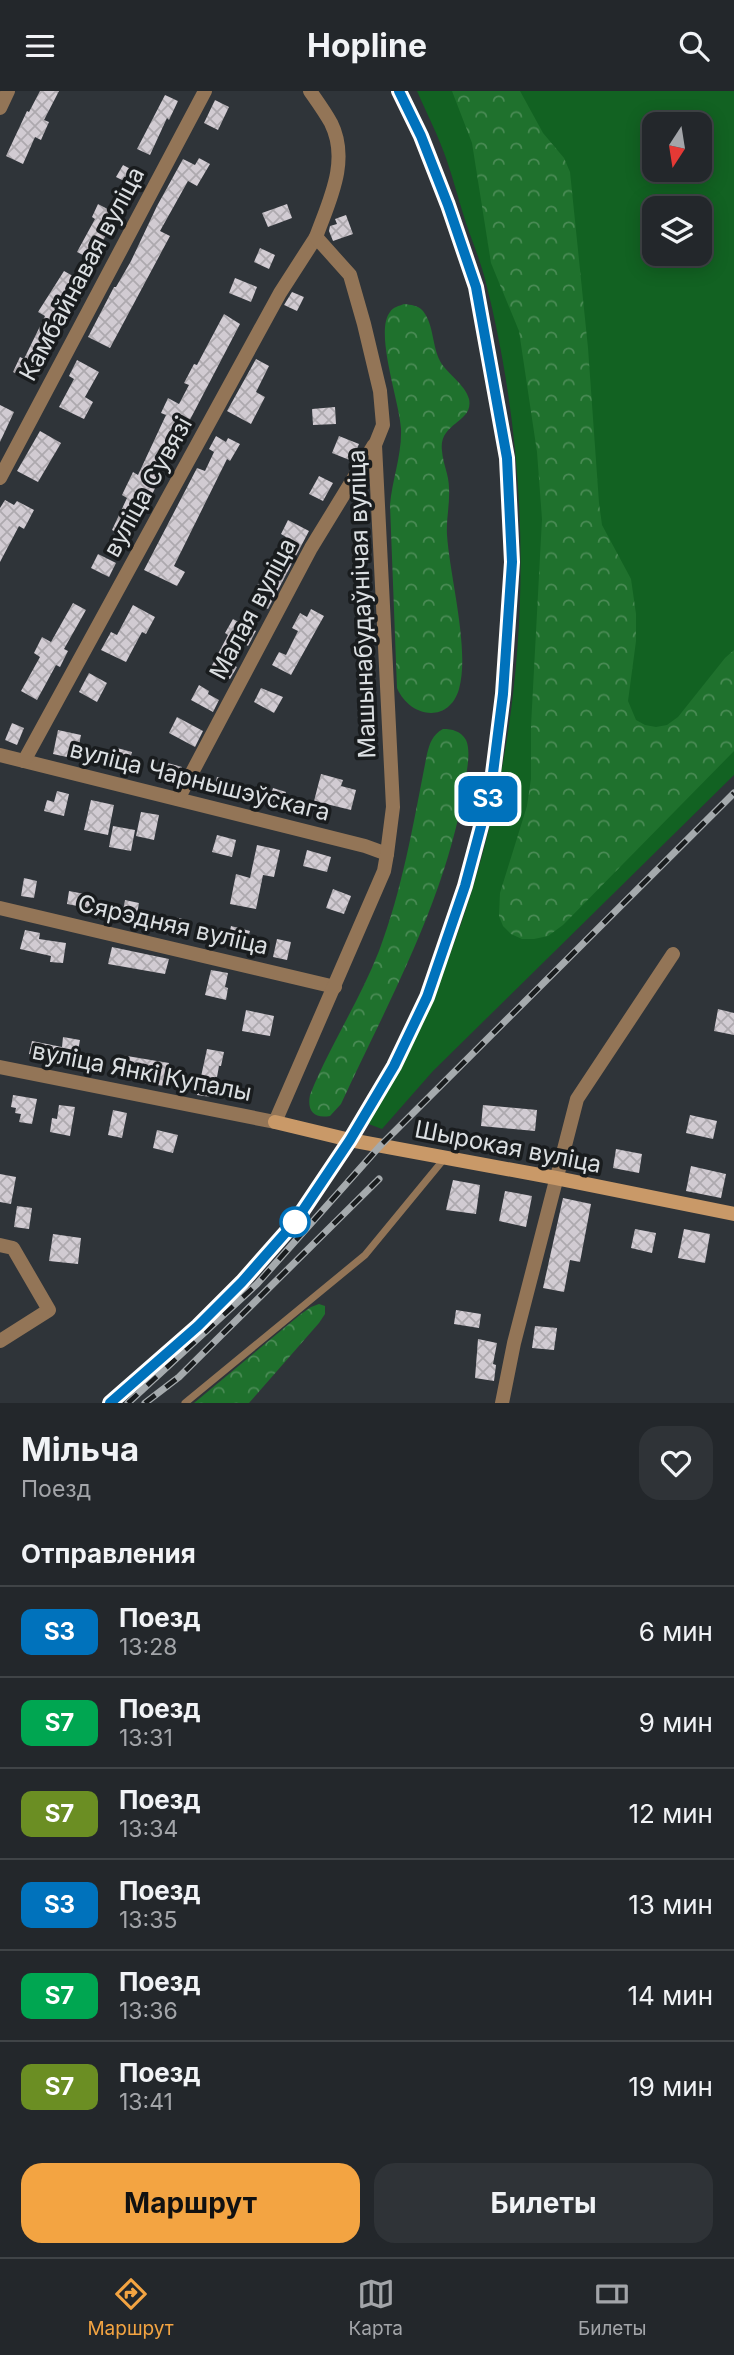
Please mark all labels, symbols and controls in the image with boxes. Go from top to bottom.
text: Hopline [307,26,427,65]
icon: menu [21,27,59,65]
icon: search [675,27,713,65]
north arrow [642,112,712,182]
map controls [642,112,712,266]
street label: Камбайнавая вуліца [13,162,150,386]
button: layers [642,196,712,266]
street label: вуліца Сувязі [97,412,198,562]
street label: Машынабудаўнічая вуліца [342,449,381,759]
street label: Малая вуліца [203,533,302,684]
street label: вуліца Чарнышэўскага [67,734,333,827]
line badge: S3 [456,776,520,822]
text: S3 [472,784,504,813]
street label: Сярэдняя вуліца [75,888,271,961]
street label: вуліца Янкі Купалы [30,1036,254,1107]
street label: Шырокая вуліца [412,1114,604,1179]
unlabelled marker [280,1207,310,1237]
button: heart [639,1426,713,1500]
text: Мільча [21,1429,139,1469]
text: Поезд [21,1475,91,1503]
text: Отправления [21,1538,196,1569]
text: Поезд [119,1602,201,1633]
text: 6 мин [639,1616,713,1647]
text: S3 [44,1617,75,1646]
text: 13:28 [119,1633,177,1661]
text: Поезд [119,1693,201,1724]
text: 9 мин [639,1707,713,1738]
text: S7 [45,1708,74,1737]
text: 13:31 [119,1724,173,1752]
text: Поезд [119,1784,201,1815]
text: 12 мин [628,1798,713,1829]
text: S7 [45,1799,74,1828]
text: 13:34 [119,1815,178,1843]
text: Поезд [119,1875,201,1906]
text: 13 мин [628,1889,713,1920]
text: S3 [44,1890,75,1919]
text: 13:35 [119,1906,177,1934]
text: Поезд [119,1966,201,1997]
text: 14 мин [628,1980,713,2011]
text: S7 [45,1981,74,2010]
text: 13:36 [119,1997,178,2025]
text: Поезд [119,2057,201,2088]
text: 19 мин [628,2071,713,2102]
text: S7 [45,2072,74,2101]
text: 13:41 [119,2088,173,2116]
button: Маршрут [21,2163,360,2243]
button: Билеты [374,2163,713,2243]
tab: Маршрут [87,2275,174,2340]
tab: Карта [348,2275,403,2340]
tab: Билеты [578,2275,647,2340]

